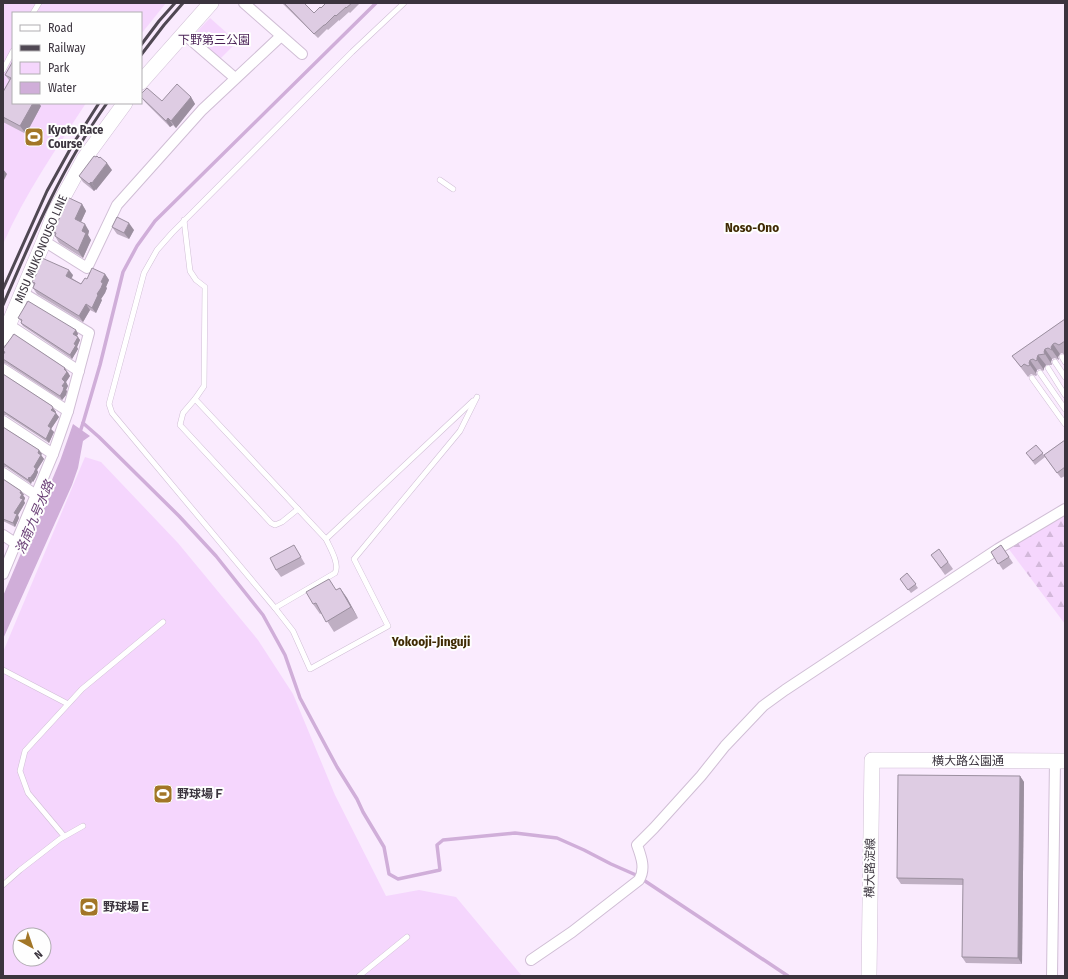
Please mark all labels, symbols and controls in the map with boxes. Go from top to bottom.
legend [12,12,142,104]
text: Road [48,21,73,35]
park label: 下野第三公園 [178,33,250,47]
text: Railway [48,41,86,55]
text: Park [48,61,70,75]
text: Water [48,81,77,95]
place label: Kyoto Race Course [48,123,103,151]
sports icon: Kyoto Race Course [23,126,45,148]
street label: MISU MUKONOUSO LINE [12,192,70,305]
district label: Noso-Ono [725,220,779,235]
water label: 洛南九号水路 [12,477,57,556]
district label: Yokooji-Jinguji [391,634,470,649]
street label: 横大路公園通 [932,754,1004,768]
sports icon: 野球場Ｆ [152,783,174,805]
place label: 野球場Ｆ [177,787,225,801]
street label: 横大路淀線 [862,838,878,898]
sports icon: 野球場Ｅ [78,896,100,918]
place label: 野球場Ｅ [103,900,151,914]
north arrow [12,927,52,967]
text: N [31,947,45,961]

